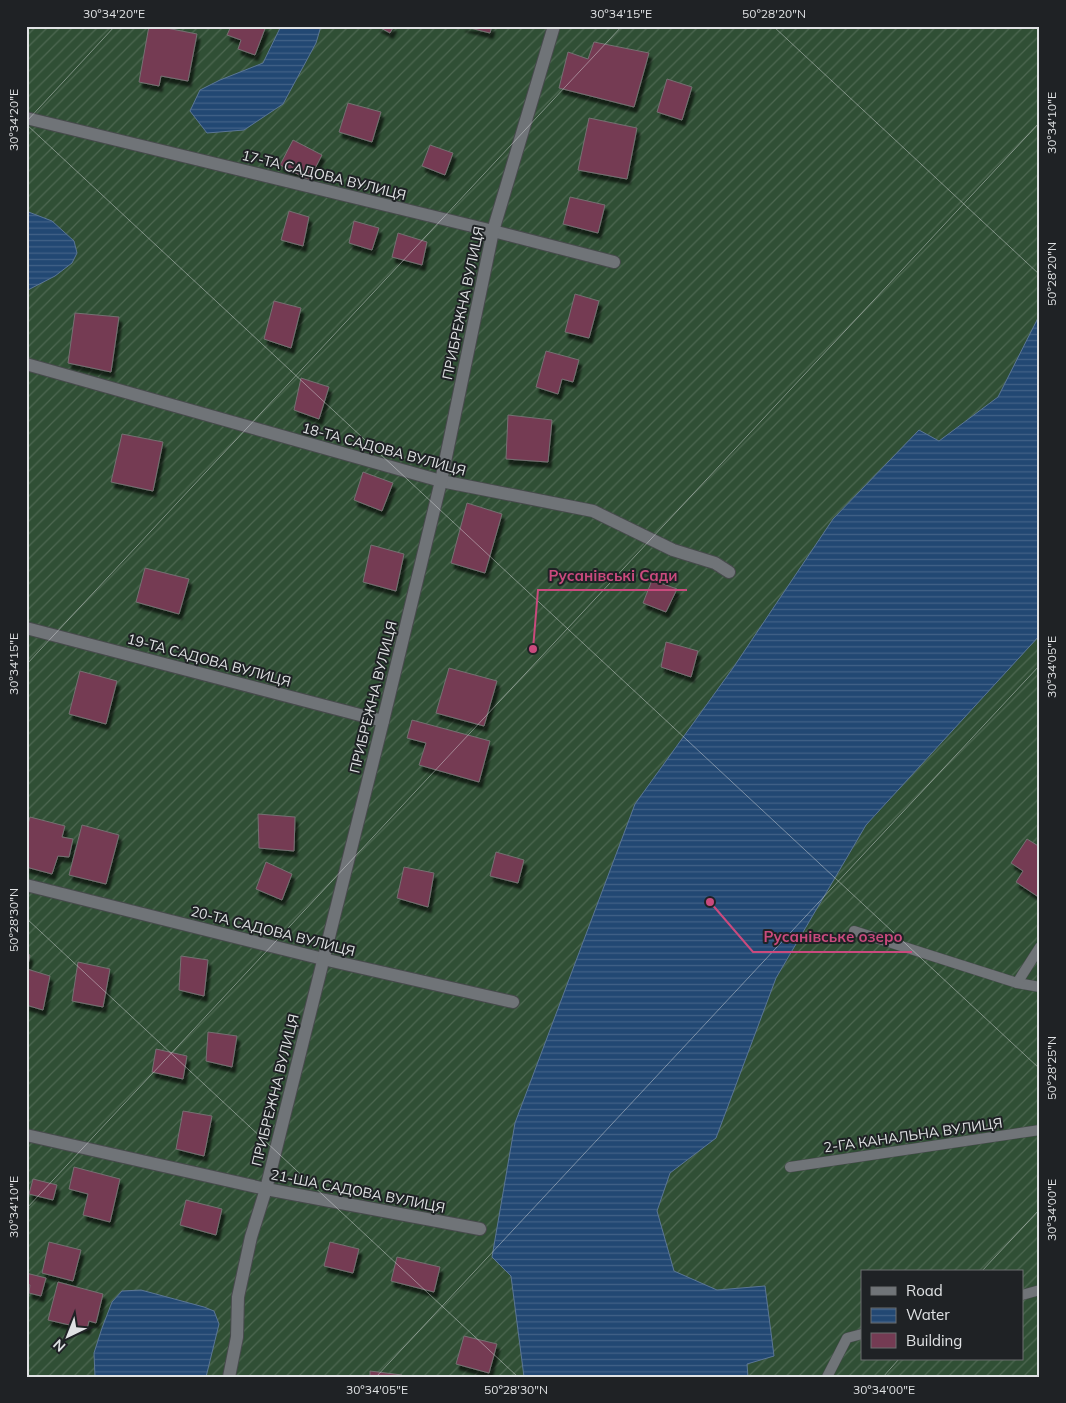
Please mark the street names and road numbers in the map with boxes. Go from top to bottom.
street label: 17-ТА САДОВА ВУЛИЦЯ [240,146,408,204]
street label: ПРИБРЕЖНА ВУЛИЦЯ [438,225,488,381]
street label: 18-ТА САДОВА ВУЛИЦЯ [300,418,468,480]
street label: ПРИБРЕЖНА ВУЛИЦЯ [345,619,401,775]
street label: 19-ТА САДОВА ВУЛИЦЯ [125,629,293,691]
street label: 20-ТА САДОВА ВУЛИЦЯ [189,902,357,960]
street label: ПРИБРЕЖНА ВУЛИЦЯ [247,1012,303,1168]
street label: 2-ГА КАНАЛЬНА ВУЛИЦЯ [822,1114,1004,1156]
street label: 21-ША САДОВА ВУЛИЦЯ [269,1165,447,1217]

